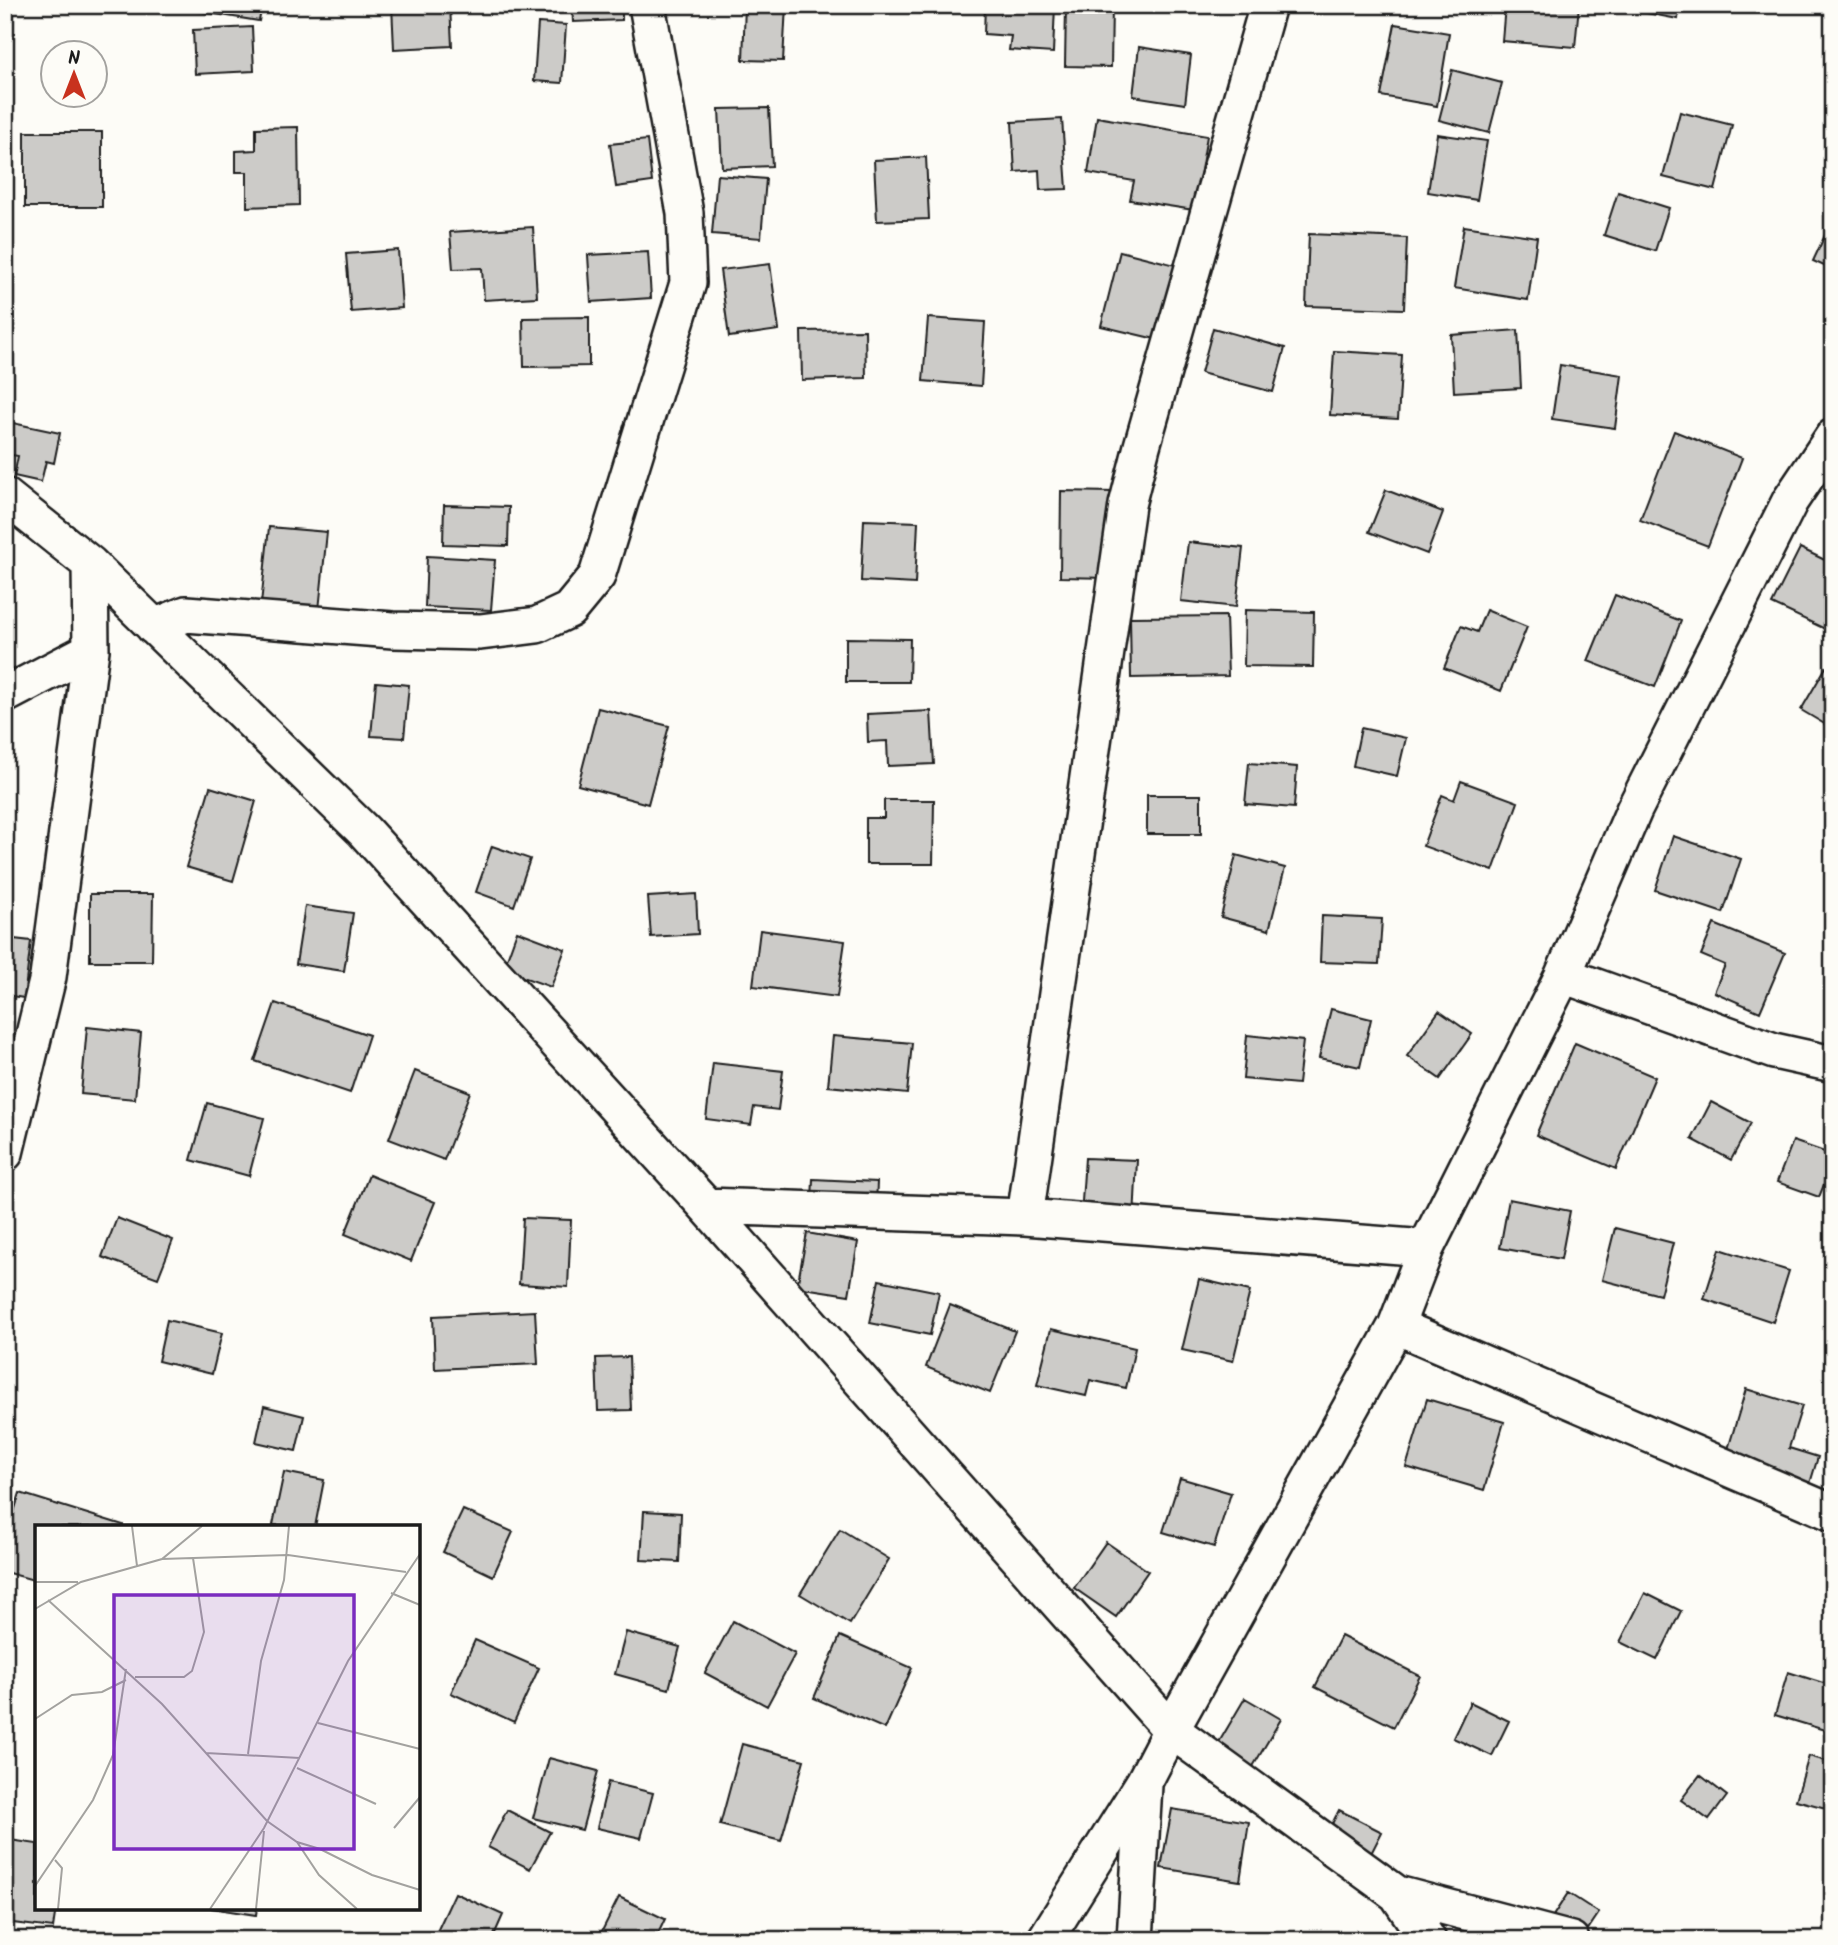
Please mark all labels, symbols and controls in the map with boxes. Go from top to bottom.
north arrow [38,38,108,108]
text: N [68,44,80,74]
inset map [35,1525,420,1910]

